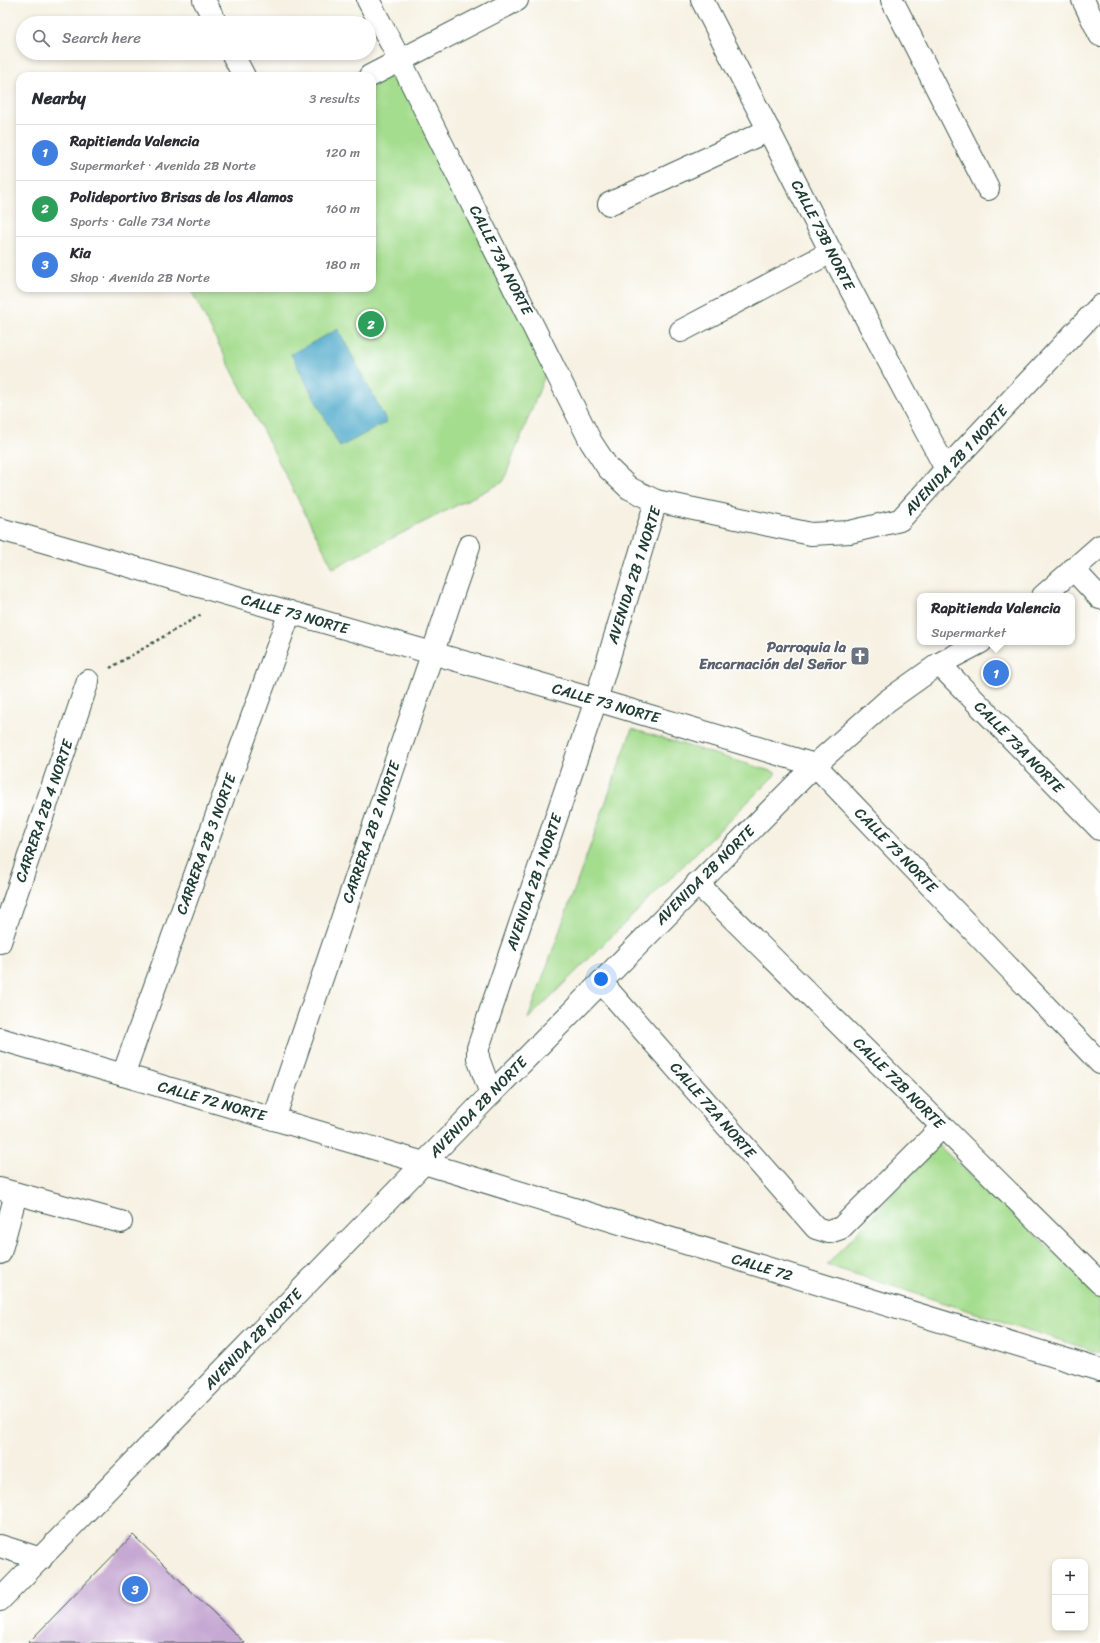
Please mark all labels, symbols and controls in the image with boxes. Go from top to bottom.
search box [16,16,376,60]
text: Search here [62,25,141,51]
icon: search [30,27,52,49]
text: Nearby [32,83,86,113]
text: 3 results [309,87,360,110]
text: Rapitienda Valencia [70,128,199,154]
text: 1 [42,141,48,164]
text: 120 m [325,141,360,164]
text: Supermarket · Avenida 2B Norte [70,154,256,177]
street label: CALLE 73B NORTE [784,175,863,296]
text: Polideportivo Brisas de los Alamos [70,184,293,210]
text: 2 [41,197,49,220]
text: 160 m [325,197,360,220]
street label: CALLE 73A NORTE [462,200,541,321]
text: Sports · Calle 73A Norte [70,210,210,233]
text: Kia [70,240,91,266]
text: 3 [41,253,49,276]
text: 180 m [325,253,360,276]
text: Shop · Avenida 2B Norte [70,266,210,289]
pin: 2 [358,309,384,339]
street label: AVENIDA 2B 1 NORTE [897,398,1015,522]
street label: AVENIDA 2B 1 NORTE [599,501,669,648]
street label: CALLE 73 NORTE [238,586,354,642]
popup [917,593,1075,645]
text: Rapitienda Valencia [931,595,1061,621]
text: Supermarket [931,621,1006,644]
place label: Parroquia la Encarnación del Señor [699,634,848,677]
church icon: Parroquia la Encarnación del Señor [849,645,871,667]
pin: 1 [983,658,1009,688]
street label: CALLE 73 NORTE [549,675,665,731]
street label: CALLE 73A NORTE [968,695,1071,801]
street label: CARRERA 2B 4 NORTE [7,735,81,886]
street label: CARRERA 2B 2 NORTE [334,756,408,907]
street label: CARRERA 2B 3 NORTE [168,768,244,918]
street label: CALLE 73 NORTE [848,801,945,900]
street label: AVENIDA 2B 1 NORTE [498,809,570,955]
street label: AVENIDA 2B NORTE [648,818,762,932]
your location [591,969,611,989]
street label: CALLE 72B NORTE [847,1031,952,1136]
street label: AVENIDA 2B NORTE [422,1049,535,1165]
street label: CALLE 72A NORTE [663,1056,764,1166]
street label: CALLE 72 NORTE [155,1073,271,1129]
street label: CALLE 72 [728,1245,796,1289]
street label: AVENIDA 2B NORTE [197,1281,310,1397]
map controls [1052,1559,1088,1631]
button: + [1052,1559,1088,1595]
pin: 3 [122,1574,148,1604]
button: − [1052,1595,1088,1631]

